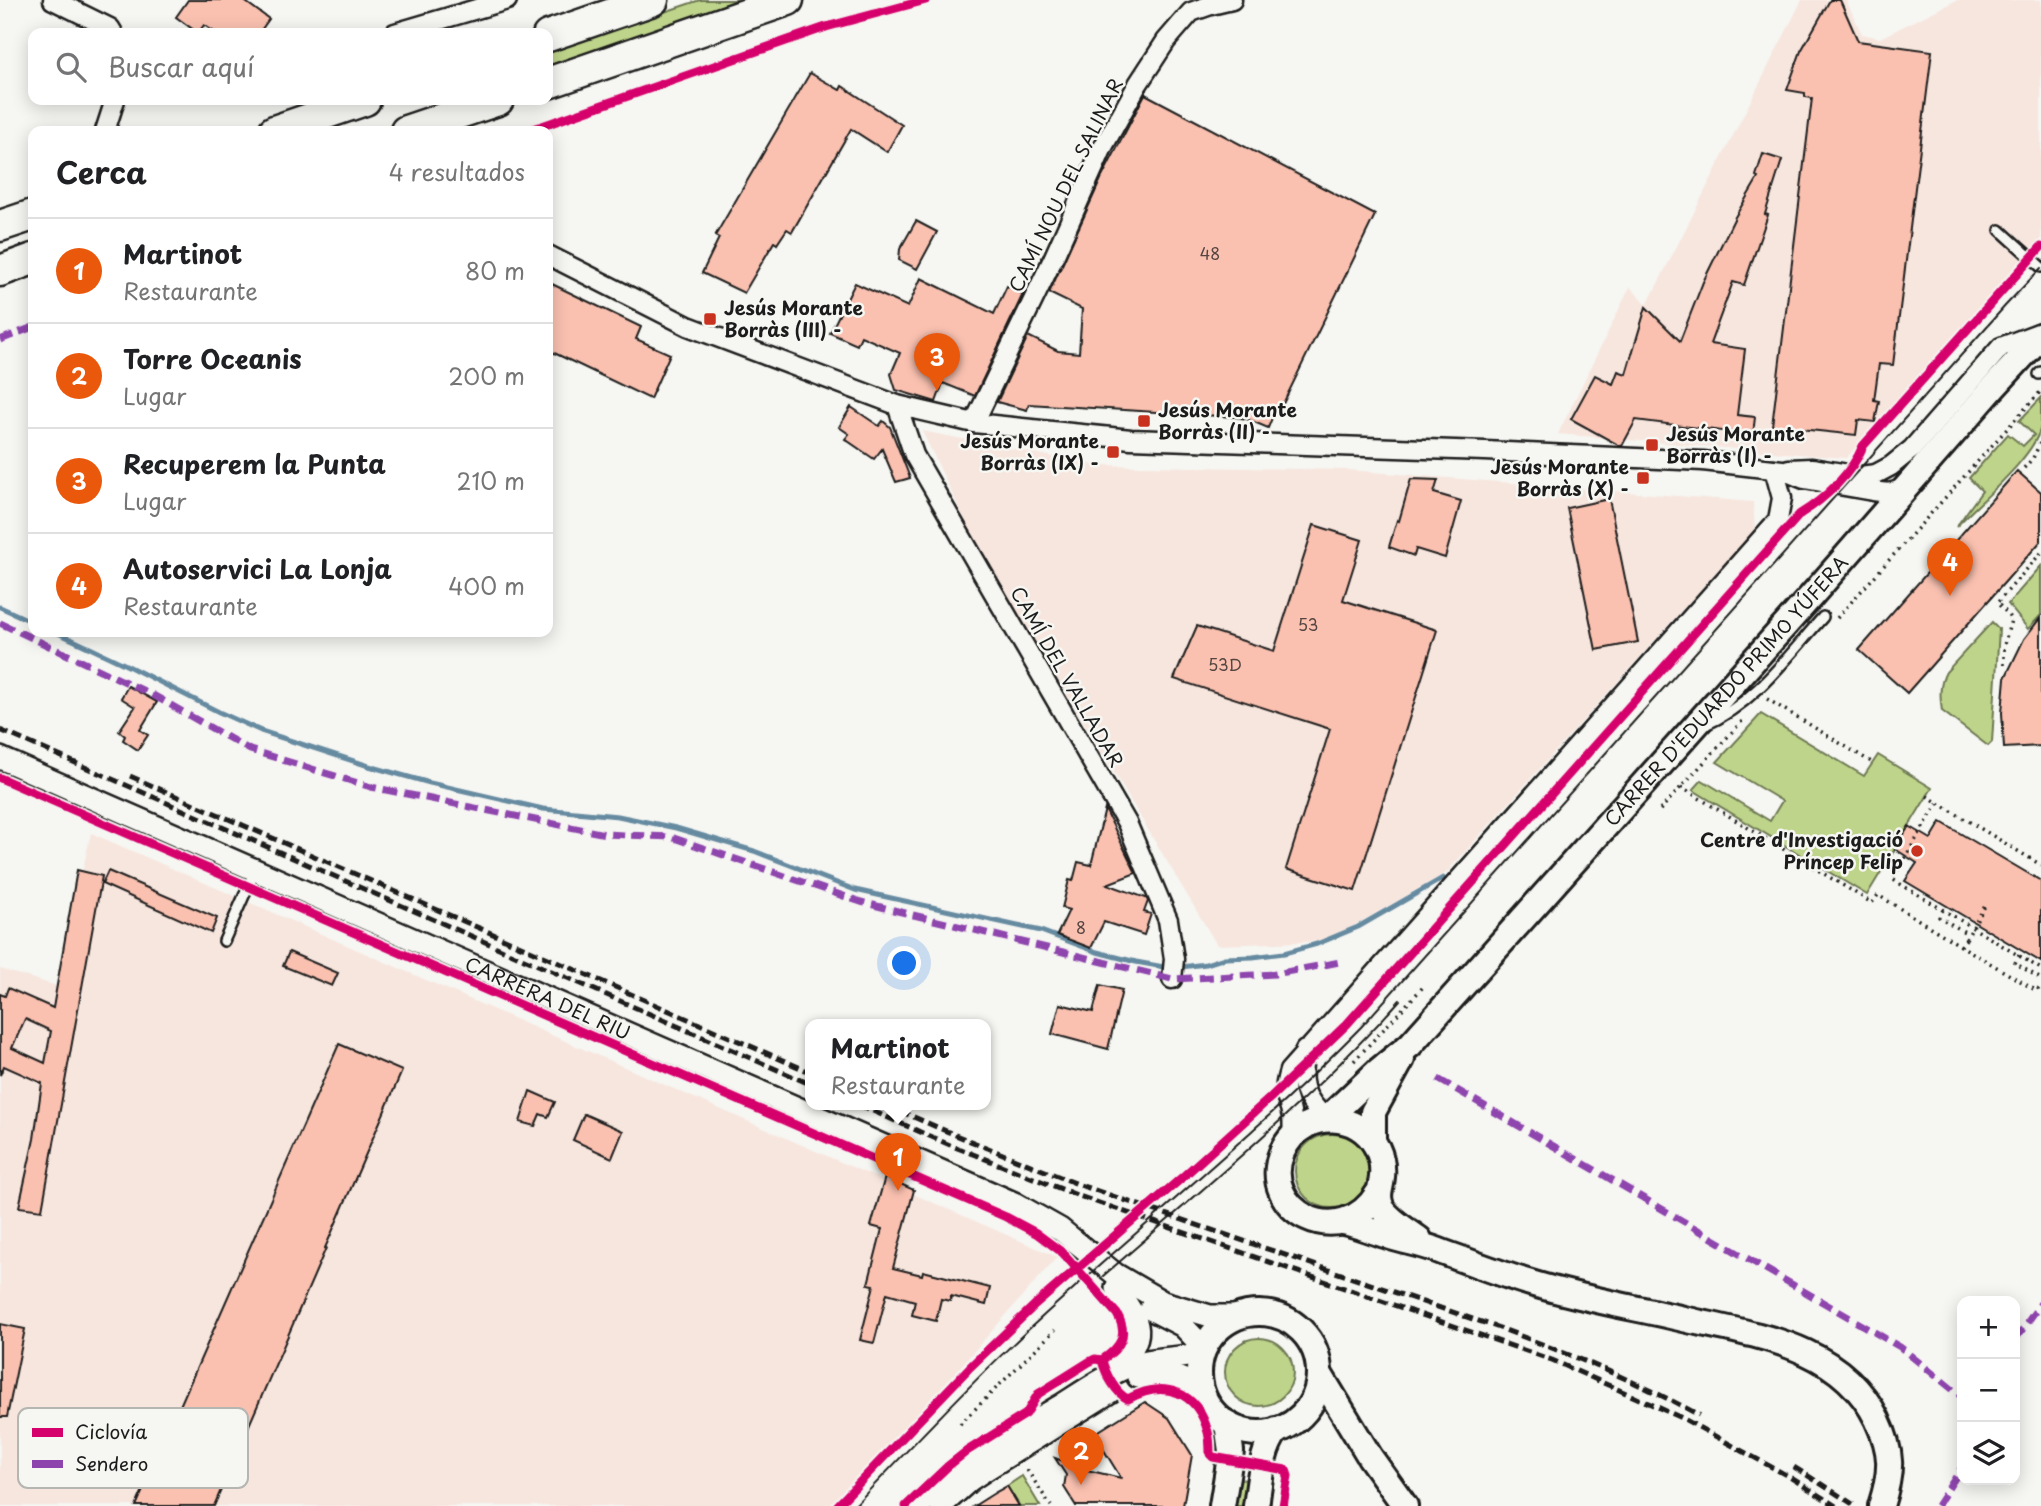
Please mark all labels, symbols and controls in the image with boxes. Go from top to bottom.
search box [28,28,553,105]
text: Buscar aquí [108,47,254,86]
icon: search [52,48,90,86]
street label: CAMÍ NOU DEL SALINAR [1001,73,1129,296]
text: Cerca [56,149,147,194]
text: 4 resultados [389,154,525,189]
text: Martinot [123,234,242,273]
house number: 48 [1200,241,1220,265]
text: 1 [74,253,85,288]
text: 80 m [465,253,525,288]
text: Restaurante [123,273,258,308]
place label: Jesús Morante Borràs (III) - [724,293,863,343]
marker: Jesús Morante Borràs (III) - [702,311,718,327]
pin: 3 [914,333,960,391]
text: Torre Oceanis [123,339,302,378]
text: 2 [71,358,87,393]
text: 200 m [448,358,525,393]
text: Lugar [123,378,186,413]
place label: Jesús Morante Borràs (II) - [1158,395,1297,445]
marker: Jesús Morante Borràs (II) - [1136,413,1152,429]
place label: Jesús Morante Borràs (I) - [1666,419,1805,469]
place label: Jesús Morante Borràs (IX) - [960,426,1099,476]
marker: Jesús Morante Borràs (I) - [1644,437,1660,453]
text: Recuperem la Punta [123,444,386,483]
marker: Jesús Morante Borràs (IX) - [1105,444,1121,460]
place label: Jesús Morante Borràs (X) - [1490,452,1629,502]
text: 3 [71,463,87,498]
text: 210 m [457,463,525,498]
marker: Jesús Morante Borràs (X) - [1635,470,1651,486]
text: Lugar [123,483,186,518]
pin: 4 [1927,538,1973,596]
text: Autoservici La Lonja [123,549,392,588]
street label: CARRER D'EDUARDO PRIMO YÚFERA [1597,549,1854,832]
text: 4 [71,568,87,603]
text: 400 m [448,568,525,603]
street label: CAMÍ DEL VALLADAR [1005,581,1131,772]
text: Restaurante [123,588,258,623]
house number: 53 [1298,612,1318,636]
house number: 53D [1208,652,1242,676]
place label: Centre d'Investigació Príncep Felip [1700,825,1903,875]
marker: Centre d'Investigació Príncep Felip [1909,843,1925,859]
house number: 8 [1076,915,1086,939]
your location [887,946,921,980]
street label: CARRERA DEL RIU [461,949,635,1046]
popup [805,1019,991,1110]
text: Martinot [831,1028,950,1067]
text: Restaurante [831,1067,965,1102]
pin: 1 [875,1133,921,1191]
map controls [1957,1296,2020,1485]
button: + [1957,1296,2020,1359]
button: − [1957,1359,2020,1422]
legend [18,1408,248,1488]
text: Ciclovía [75,1417,147,1445]
button: layers [1957,1422,2020,1485]
pin: 2 [1058,1427,1104,1485]
text: Sendero [75,1449,148,1477]

